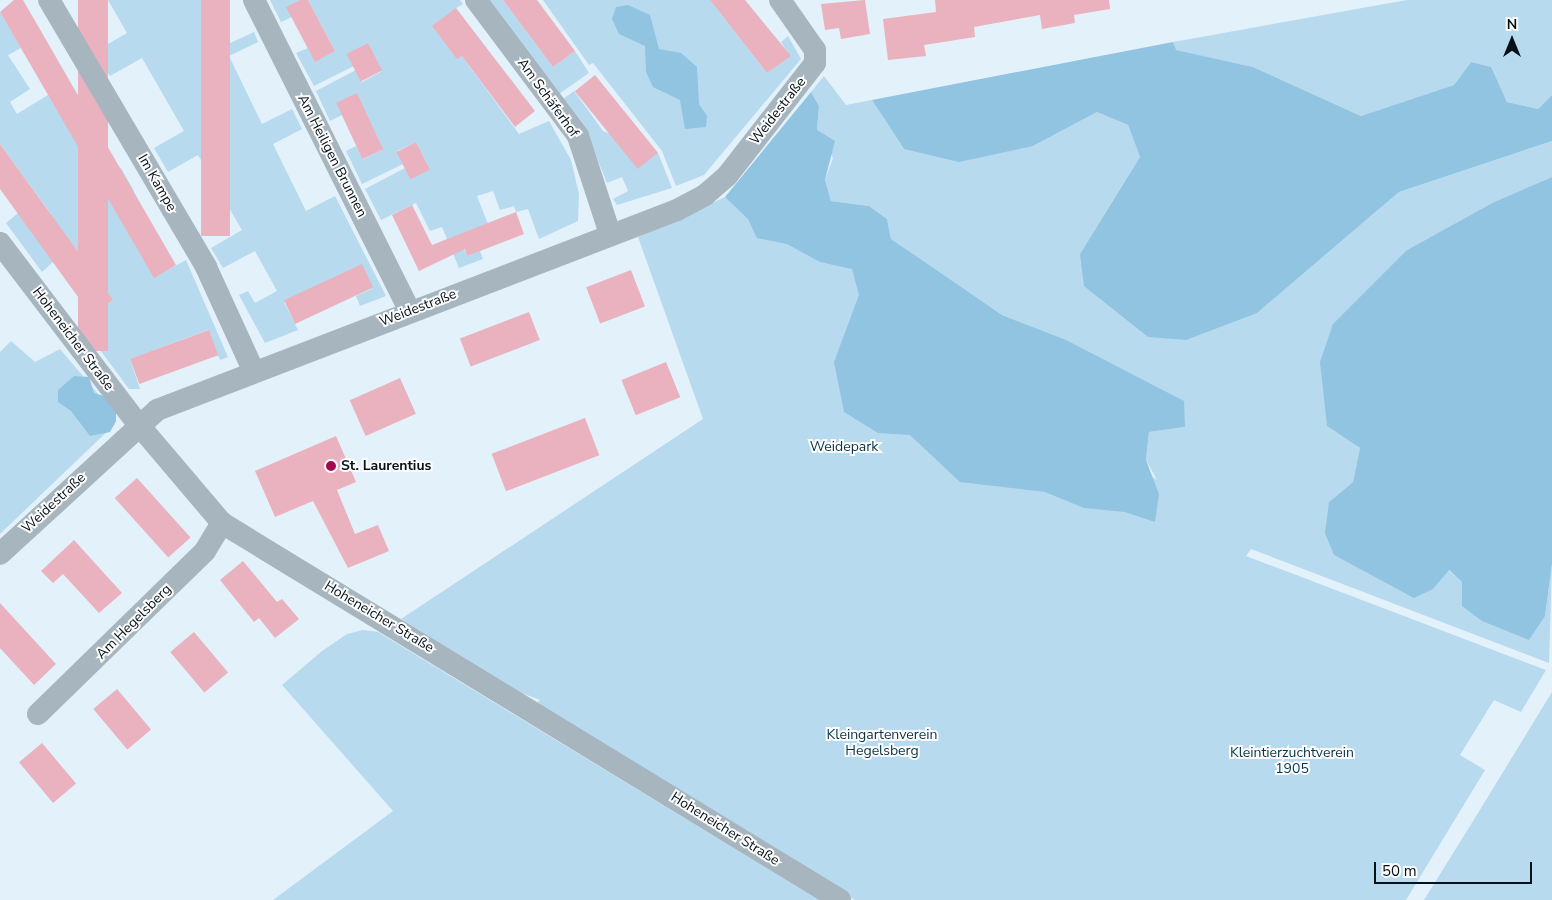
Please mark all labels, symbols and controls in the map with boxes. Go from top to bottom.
north arrow [1487,15,1537,65]
text: N [1507,15,1517,34]
street label: Am Schäferhof [514,55,582,141]
street label: Weidestraße [746,74,810,148]
street label: Am Heiligen Brunnen [294,92,370,220]
street label: Im Kampe [134,152,180,214]
street label: Hoheneicher Straße [29,284,117,394]
street label: Weidestraße [377,286,459,330]
park label: Weidepark [810,439,878,455]
place label: St. Laurentius [341,458,431,474]
marker: St. Laurentius [325,460,337,472]
street label: Weidestraße [19,469,89,537]
street label: Hoheneicher Straße [321,578,437,656]
street label: Am Hegelsberg [93,581,175,663]
park label: Kleingartenverein Hegelsberg [827,727,937,760]
park label: Kleintierzuchtverein 1905 [1230,745,1354,778]
street label: Hoheneicher Straße [668,789,782,869]
scale bar [1377,852,1534,884]
text: 50 m [1382,861,1417,881]

